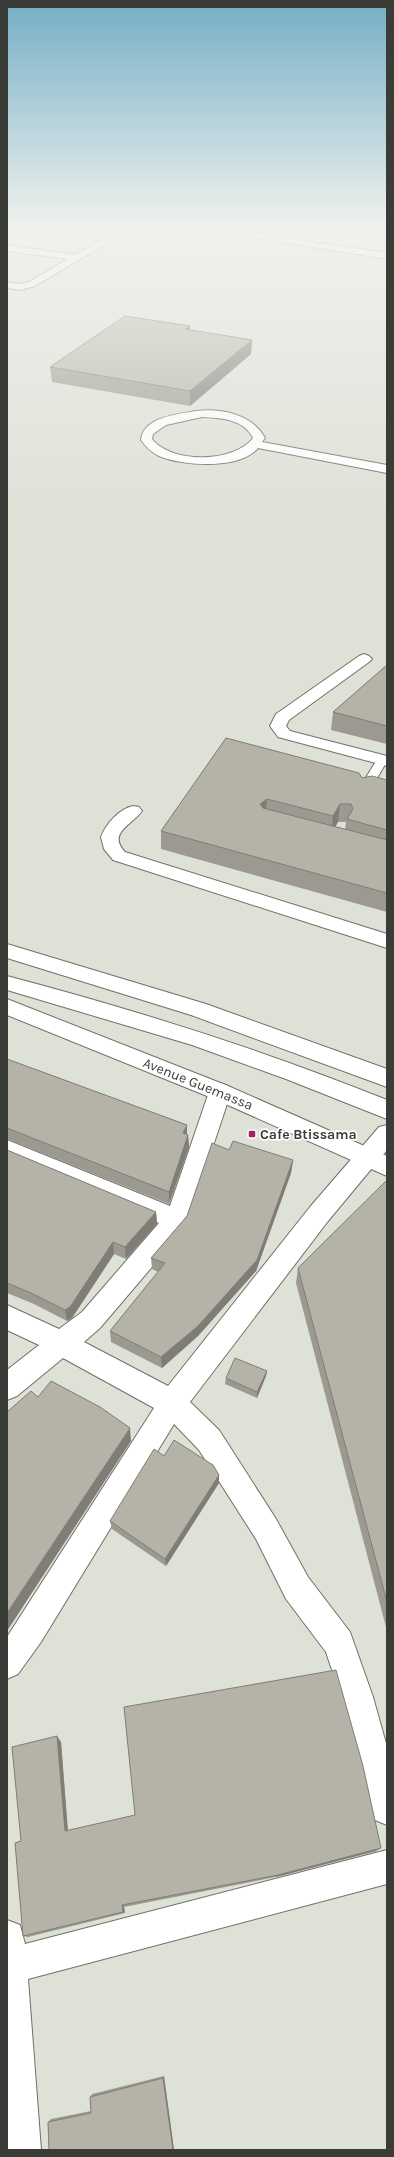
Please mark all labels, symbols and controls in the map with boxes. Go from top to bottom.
street label: Avenue Guemassa [140,1054,256,1114]
place label: Cafe Btissama [260,1126,357,1143]
marker: Cafe Btissama [247,1129,257,1139]

